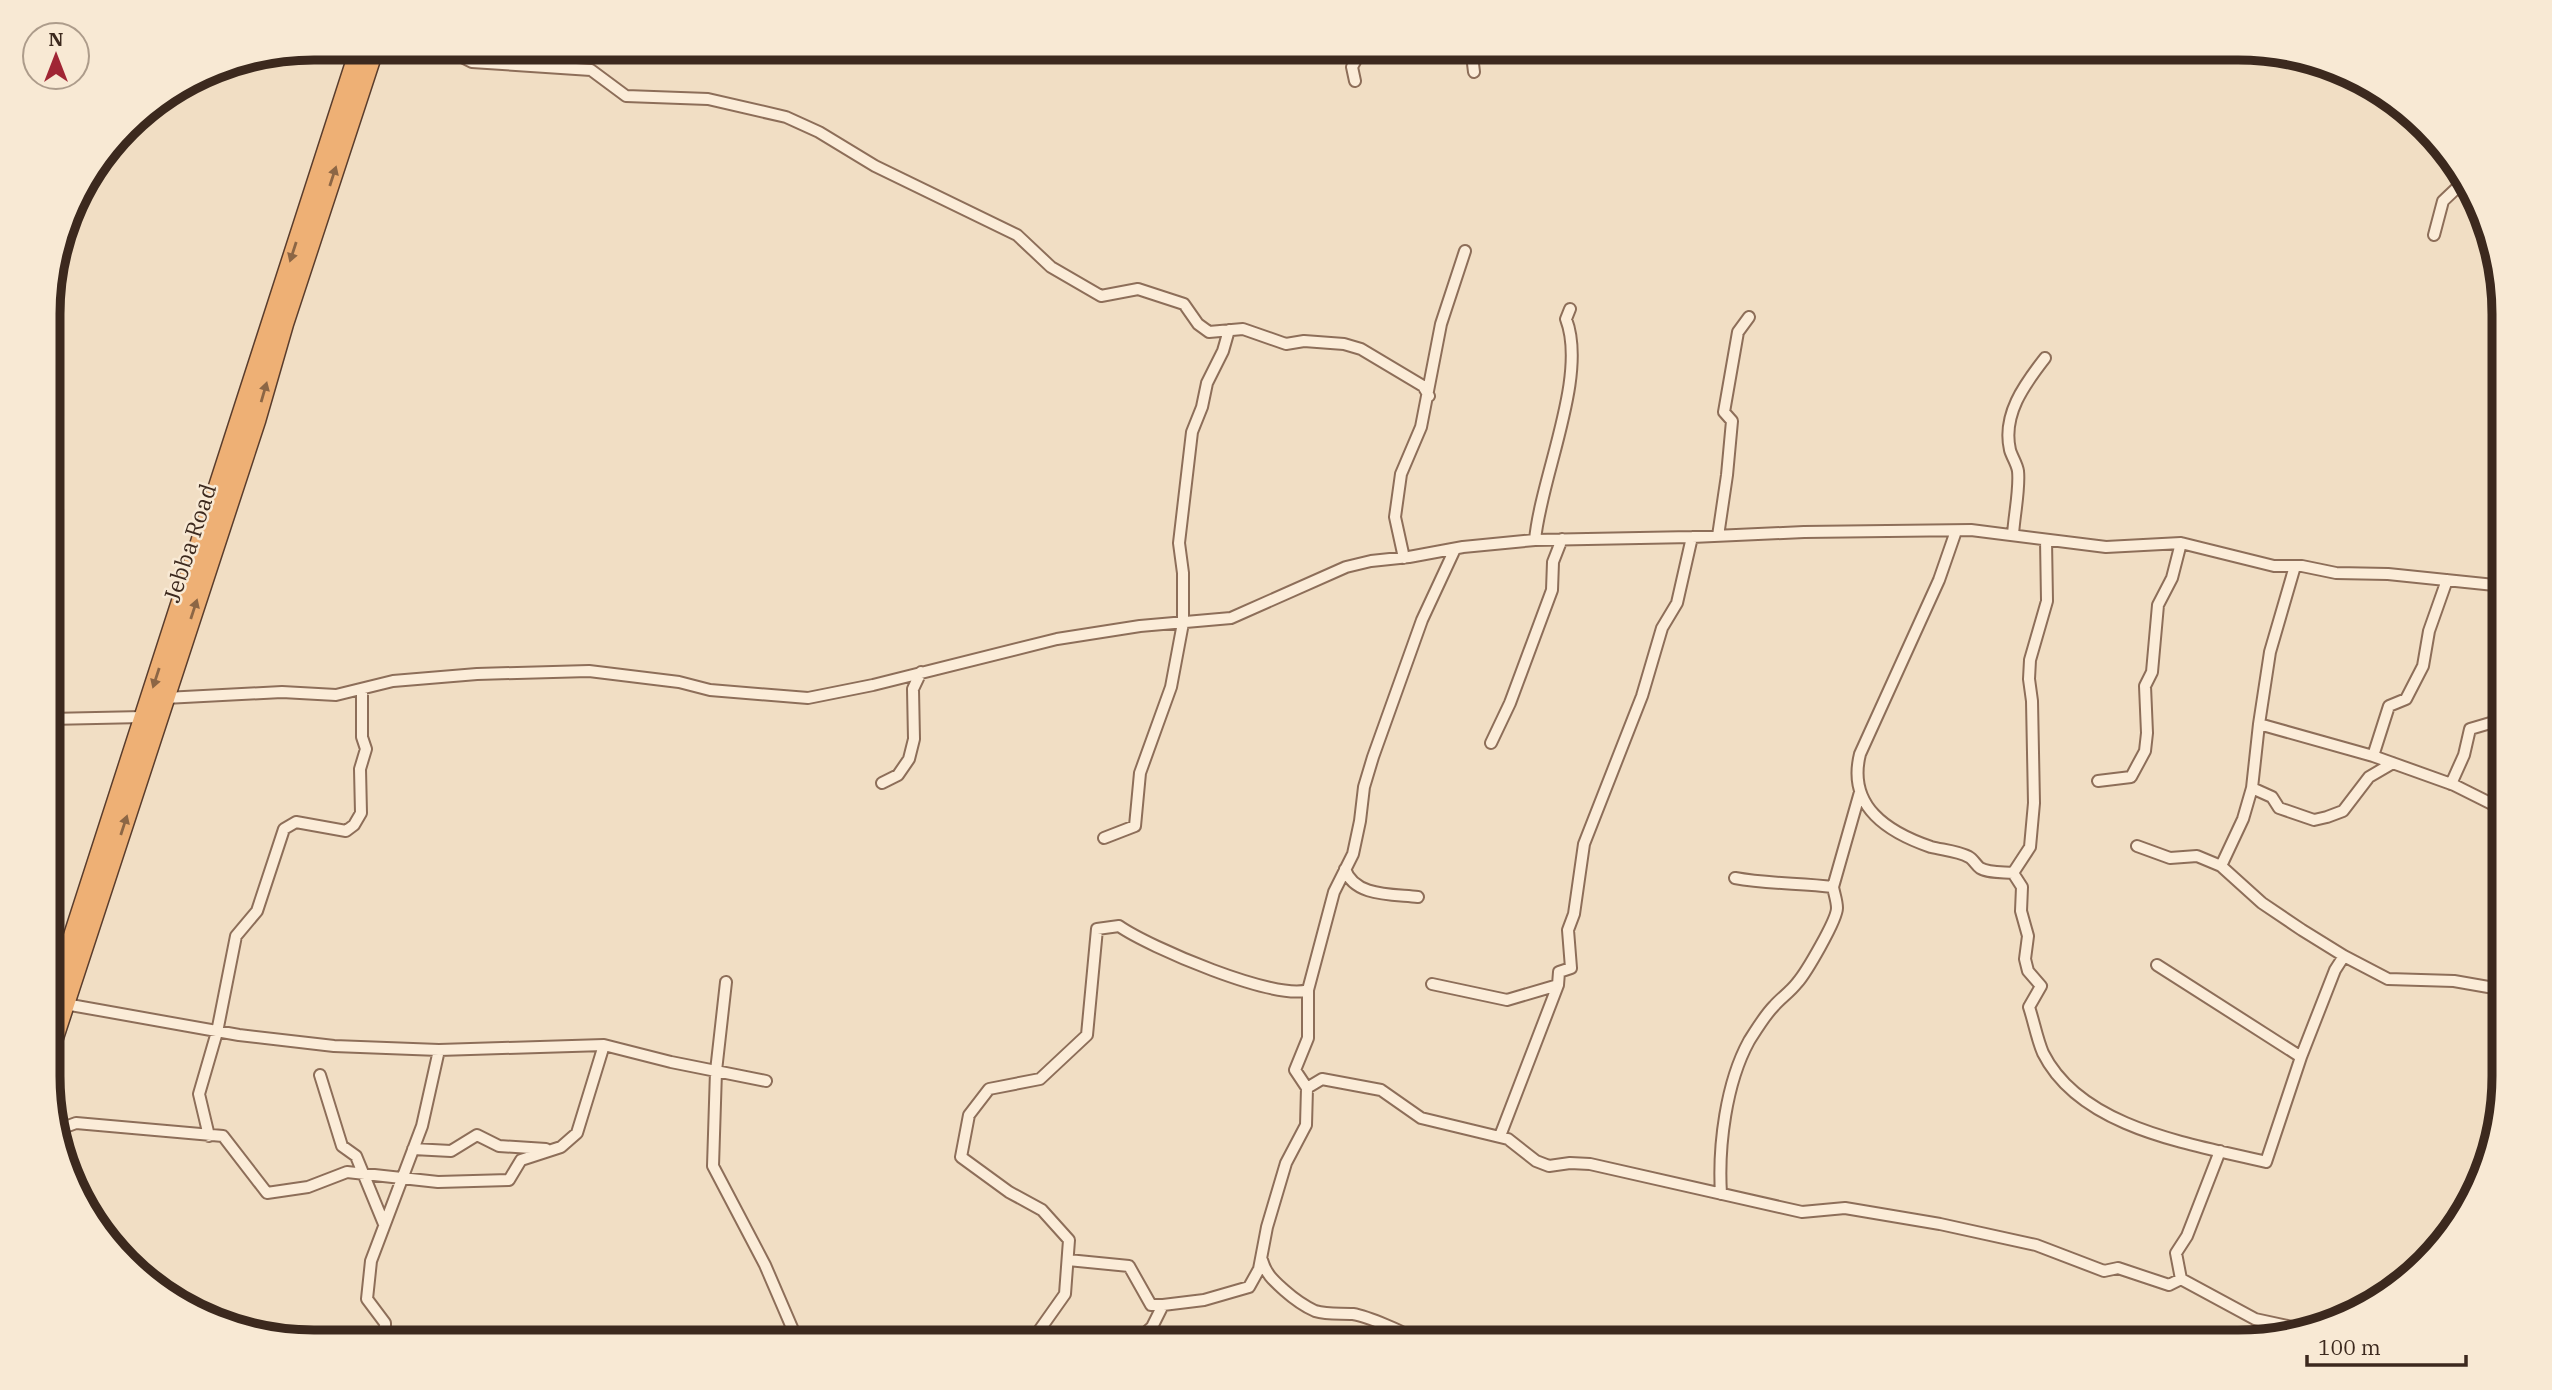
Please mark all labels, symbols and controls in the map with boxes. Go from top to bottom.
north arrow [21,21,91,91]
text: N [48,27,64,51]
one-way arrow [329,165,339,186]
one-way arrow [288,242,298,263]
one-way arrow [260,382,270,403]
street label: Jebba Road [156,480,222,606]
one-way arrow [189,598,200,619]
one-way arrow [150,668,161,689]
one-way arrow [119,815,130,836]
scale bar [2307,1324,2466,1368]
text: 100 m [2318,1333,2381,1361]

